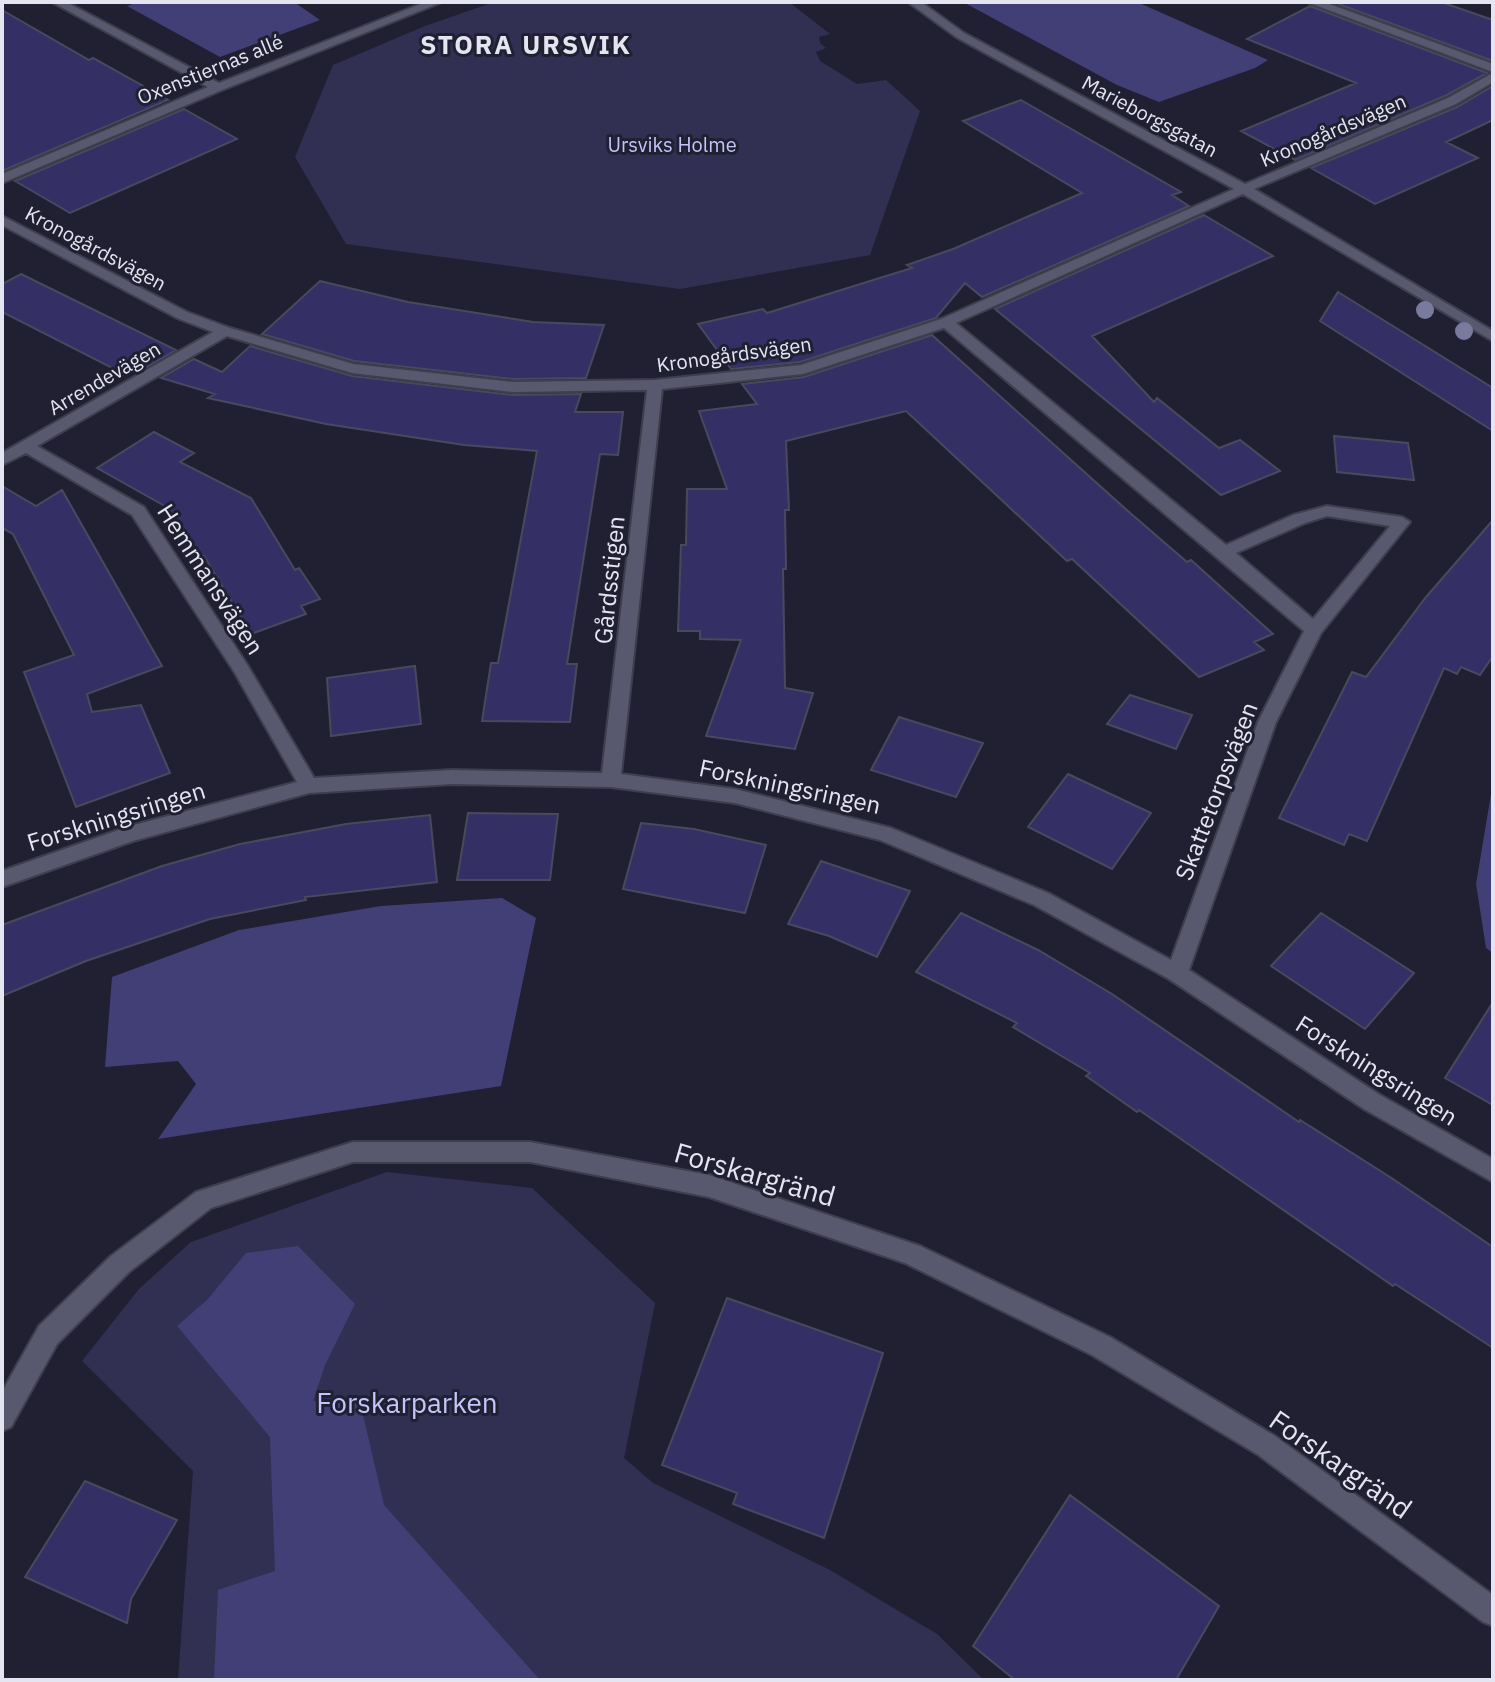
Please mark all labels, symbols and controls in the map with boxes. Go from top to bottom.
street label: Oxenstiernas allé [133,27,287,111]
district label: STORA URSVIK [420,27,632,61]
street label: Marieborgsgatan [1077,69,1223,163]
street label: Kronogårdsvägen [1256,87,1410,173]
park label: Ursviks Holme [607,131,737,158]
street label: Kronogårdsvägen [21,199,171,297]
street label: Kronogårdsvägen [655,330,813,378]
street label: Arrendevägen [43,335,165,421]
street label: Hemmansvägen [150,497,272,661]
street label: Gårdsstigen [586,514,632,646]
street label: Skattetorpsvägen [1167,697,1265,885]
street label: Forskningsringen [696,751,884,821]
street label: Forskningsringen [23,774,209,858]
street label: Forskningsringen [1290,1007,1464,1133]
street label: Forskargränd [670,1133,840,1215]
park label: Forskarparken [316,1384,498,1421]
street label: Forskargränd [1262,1401,1420,1527]

